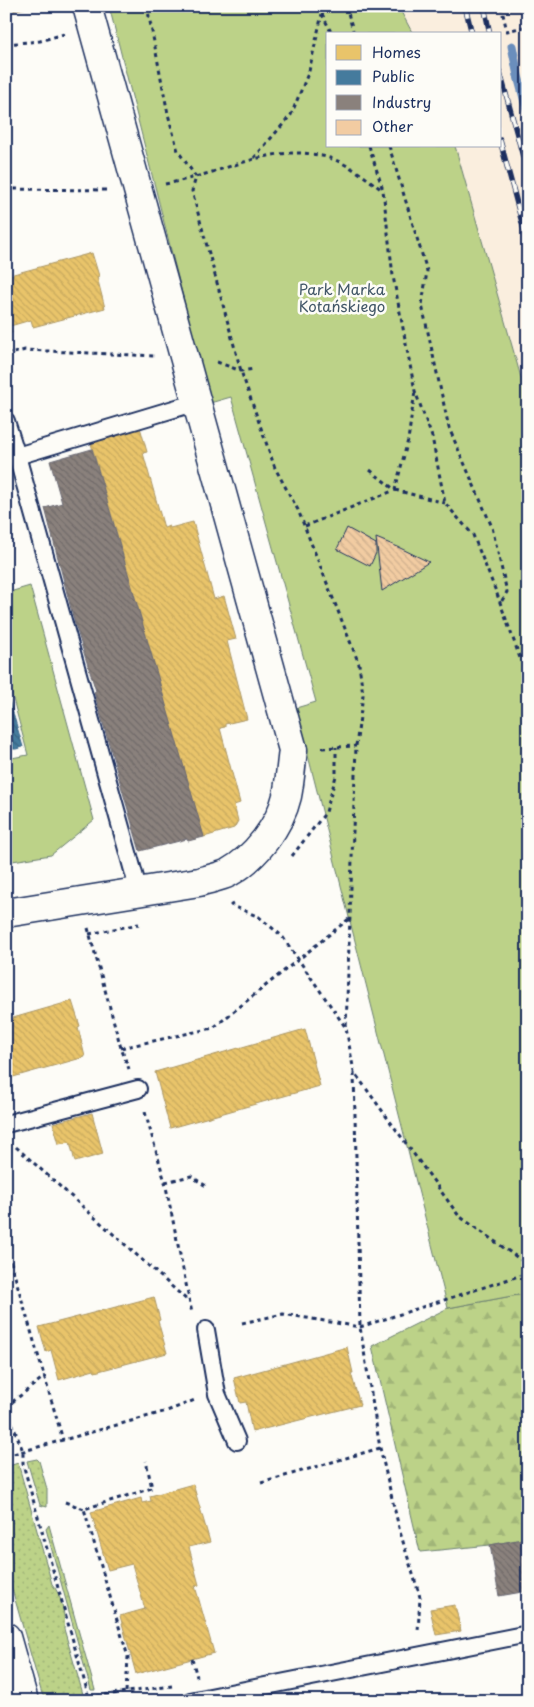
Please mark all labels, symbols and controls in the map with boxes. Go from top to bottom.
legend [326,32,502,148]
text: Homes [372,40,421,63]
text: Public [372,64,415,87]
text: Industry [372,90,431,113]
text: Other [372,114,413,137]
park label: Park Marka Kotańskiego [299,277,386,317]

